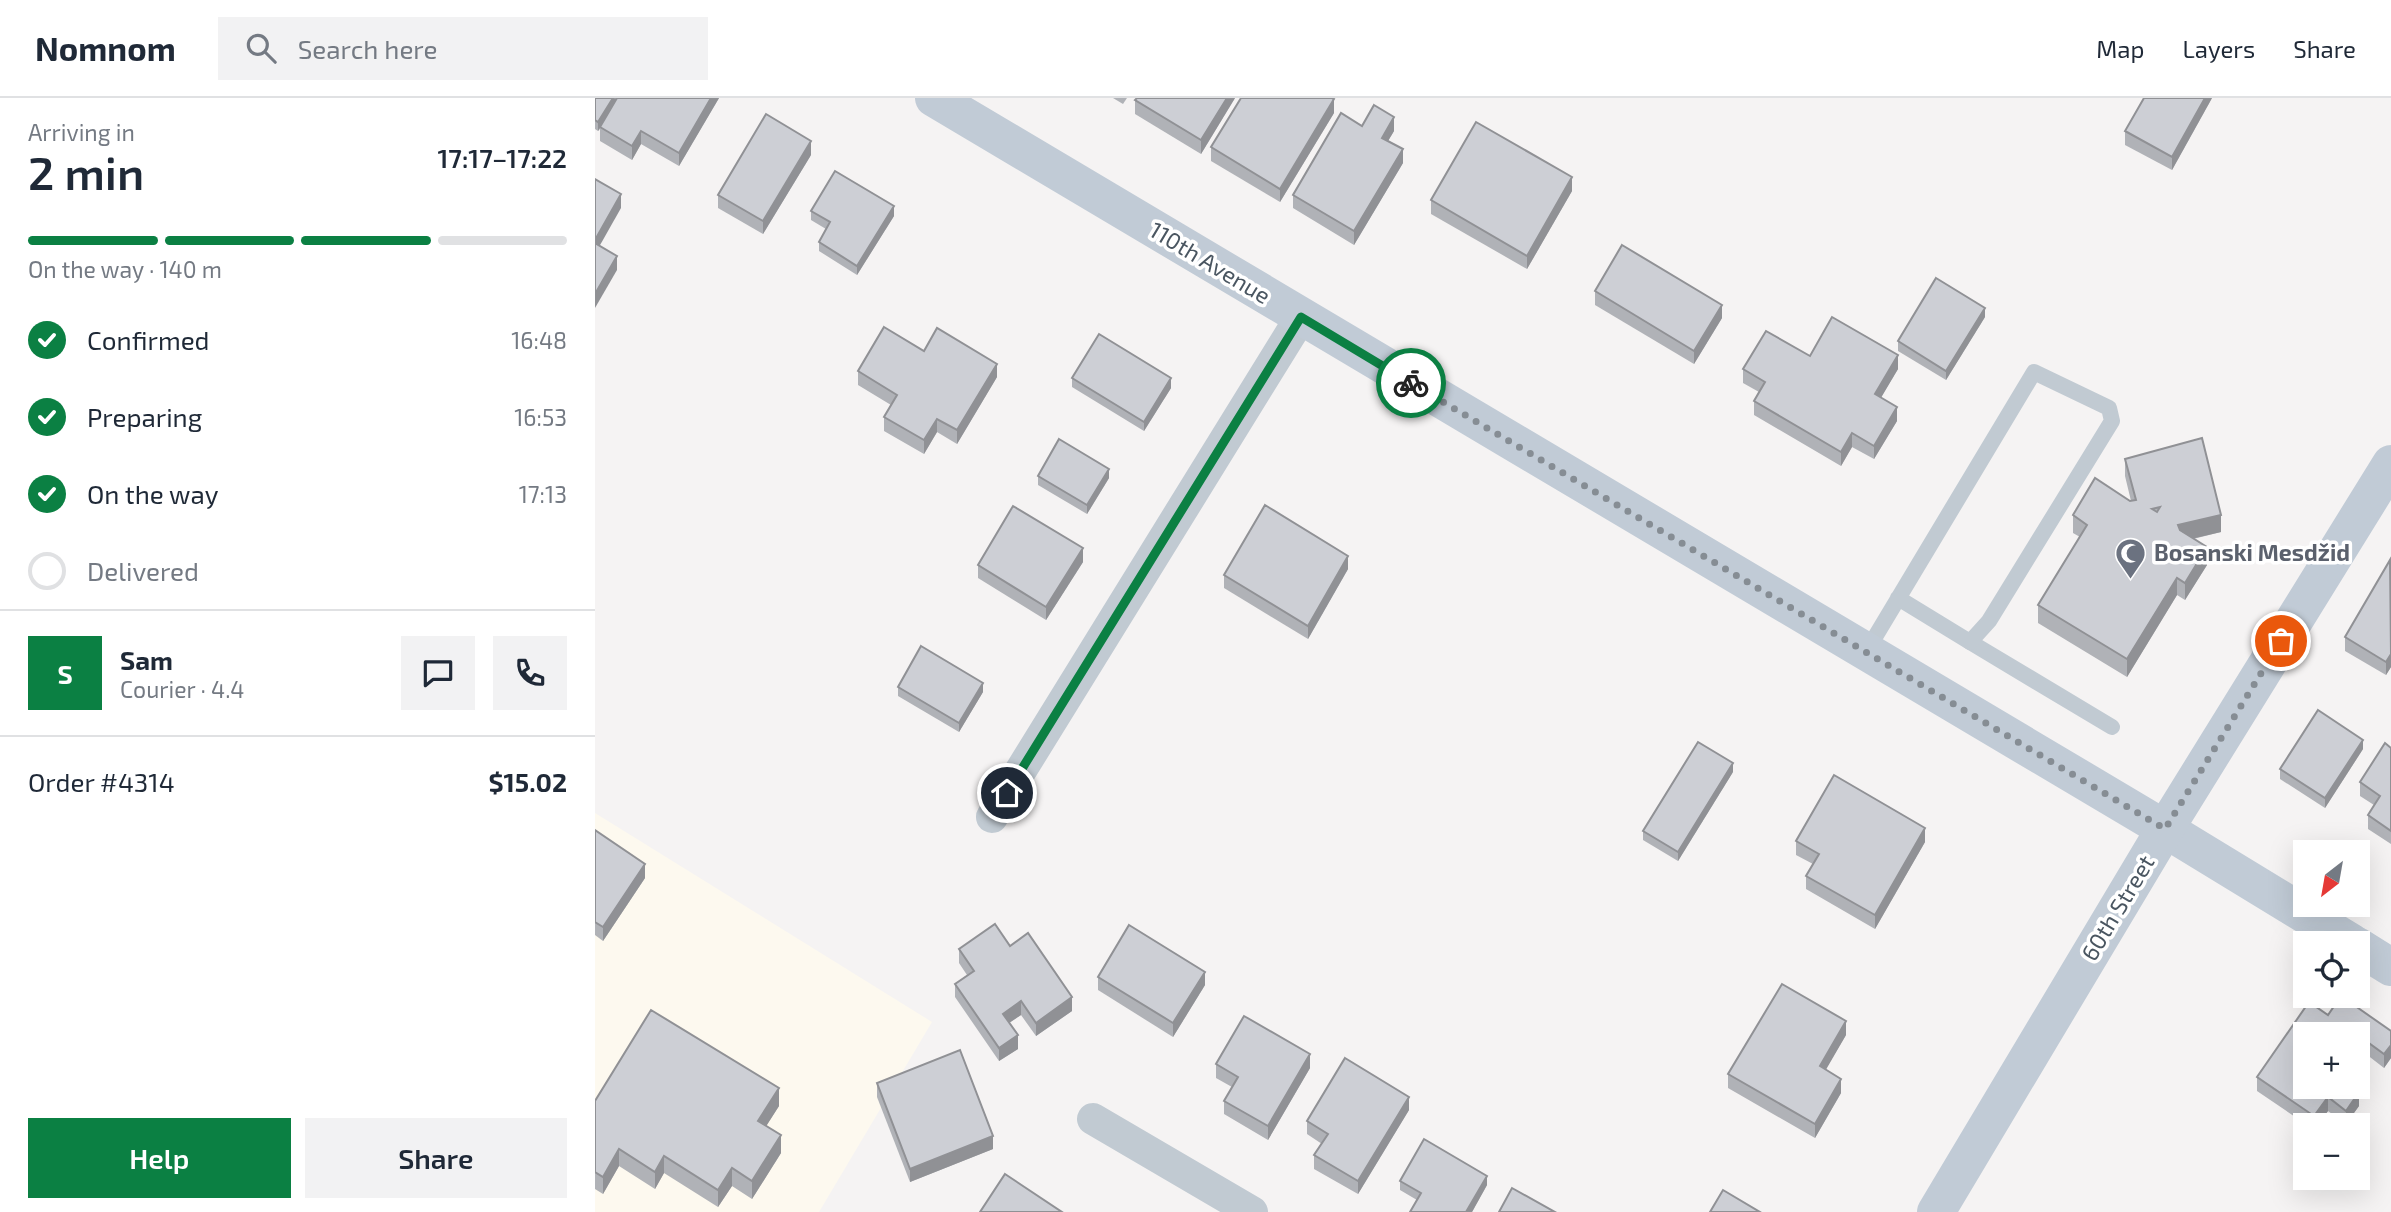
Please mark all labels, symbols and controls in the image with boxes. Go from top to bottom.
search box [218,17,708,80]
text: Nomnom [35,28,176,68]
icon: search [242,29,280,67]
text: Search here [298,33,437,64]
text: Map [2096,34,2144,63]
text: Layers [2182,34,2255,63]
text: Share [2293,34,2356,63]
text: Arriving in [28,118,135,146]
text: 17:17–17:22 [437,142,567,173]
text: 2 min [28,144,144,199]
street label: 110th Avenue [1145,215,1276,309]
text: On the way · 140 m [28,255,222,283]
icon: check [28,321,66,359]
text: Confirmed [87,324,210,355]
text: 16:48 [511,326,567,354]
courier [1376,348,1446,418]
icon: bike [1392,364,1430,402]
icon: check [28,398,66,436]
text: Preparing [87,401,202,432]
text: 16:53 [514,403,567,431]
icon: check [28,475,66,513]
text: On the way [87,478,218,509]
text: 17:13 [519,480,567,508]
mosque icon: Bosanski Mesdžid [2114,536,2148,580]
place label: Bosanski Mesdžid [2154,538,2350,566]
text: Delivered [87,555,199,586]
pin [2251,611,2311,671]
icon: bag [2262,622,2300,660]
button: chat [401,636,475,710]
button: phone [493,636,567,710]
text: Sam [120,644,173,675]
text: S [57,658,73,689]
text: Courier · 4.4 [120,675,244,703]
pin [977,763,1037,823]
text: Order #4314 [28,766,175,797]
text: $15.02 [488,766,567,797]
icon: home [988,774,1026,812]
north arrow [2293,840,2369,917]
map controls [2293,840,2370,1190]
street label: 60th Street [2075,849,2160,965]
button: locate [2293,931,2370,1008]
button: + [2293,1022,2370,1099]
button: − [2293,1113,2370,1190]
button: Help [28,1118,291,1198]
button: Share [305,1118,567,1198]

